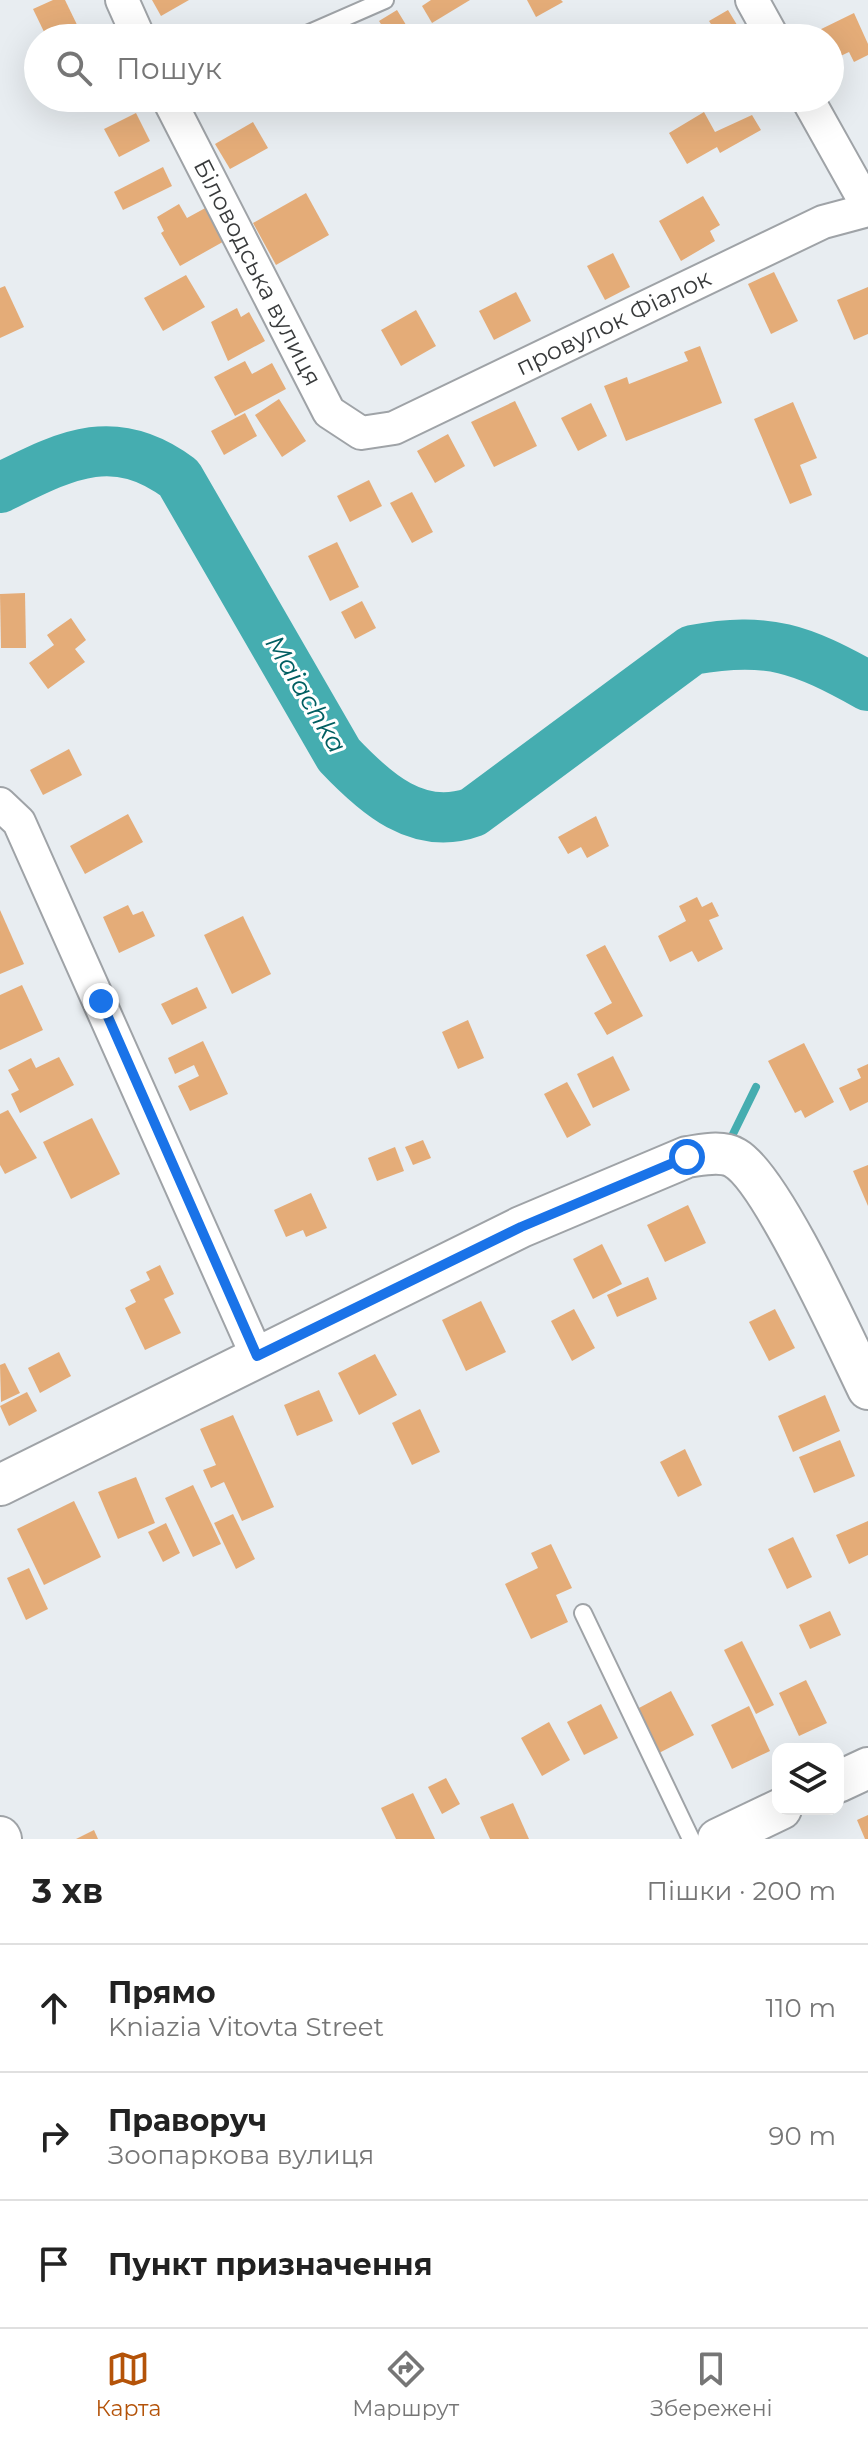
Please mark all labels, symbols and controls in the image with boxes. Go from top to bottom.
search box [24,24,844,112]
icon: search [52,46,96,90]
text: Пошук [116,50,222,87]
street label: Біловодська вулиця [188,154,328,390]
street label: провулок Фіалок [511,263,716,381]
water label: Maiachka [258,629,354,759]
route end [83,983,119,1019]
route start [669,1139,705,1175]
map controls [772,1743,844,1815]
button: layers [772,1743,844,1815]
text: 3 хв [32,1870,103,1912]
text: Пішки · 200 m [647,1875,836,1907]
text: Прямо [108,1974,216,2011]
icon: ahead [32,1986,76,2030]
text: 110 m [766,1992,836,2024]
text: Kniazia Vitovta Street [108,2011,384,2043]
text: Праворуч [108,2102,267,2139]
icon: right [32,2114,76,2158]
text: 90 m [769,2120,836,2152]
text: Зоопаркова вулиця [108,2139,374,2171]
icon: arrive [32,2242,76,2286]
text: Пункт призначення [108,2246,433,2283]
tab: Карта [95,2347,161,2422]
tab: Маршрут [352,2347,459,2422]
tab: Збережені [650,2347,773,2422]

